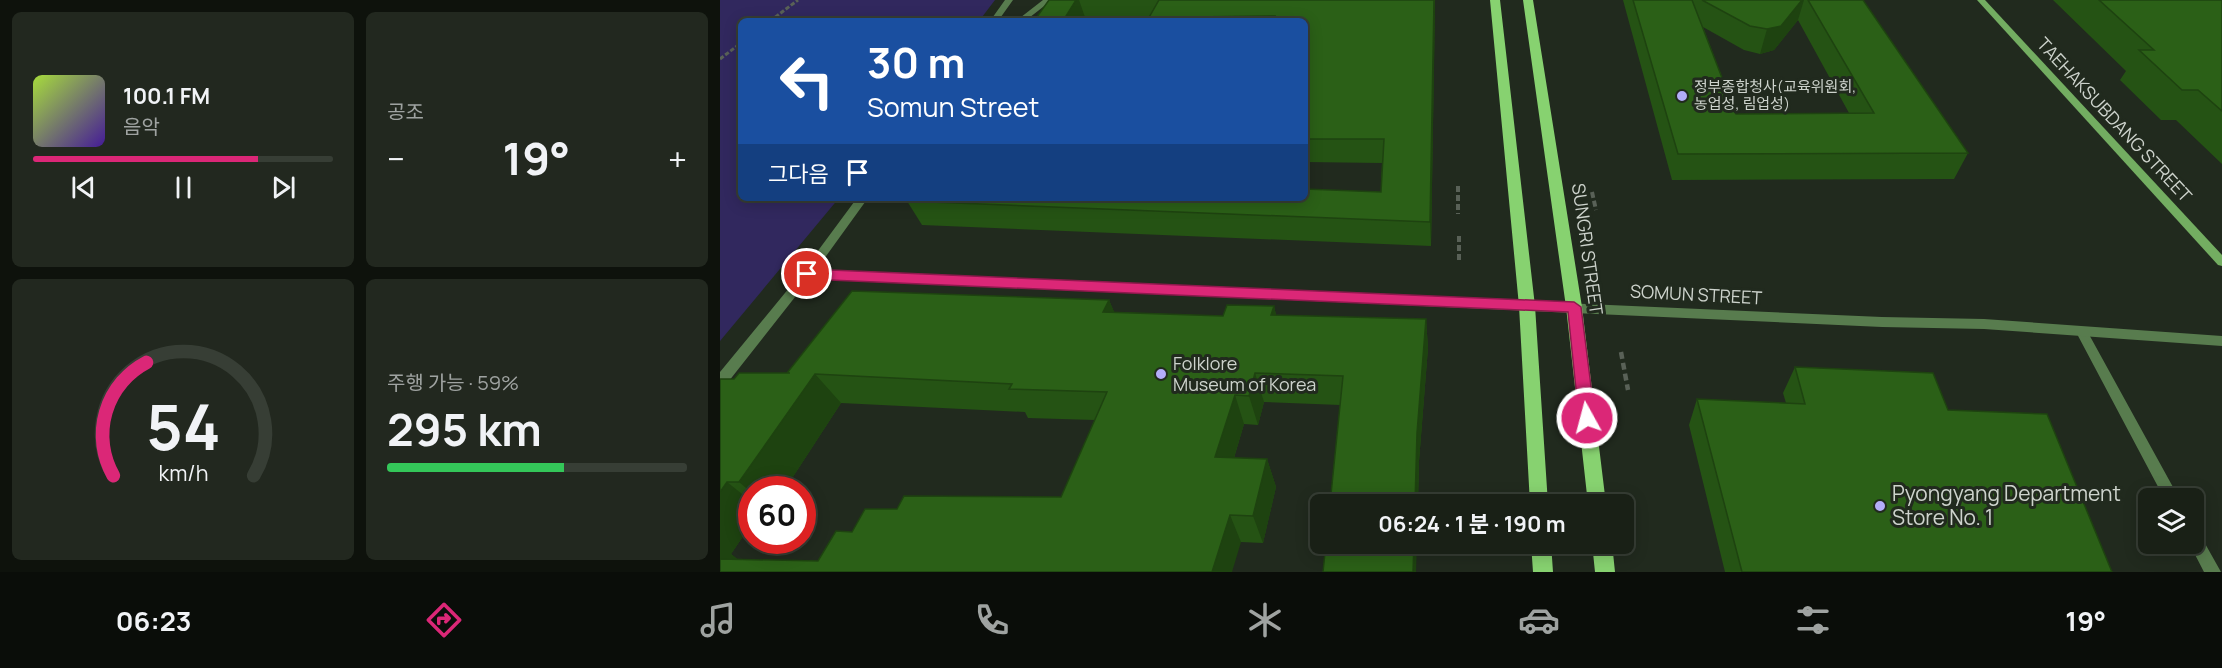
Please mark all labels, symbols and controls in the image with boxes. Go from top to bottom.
street label: TAEHAKSUBDANG STREET [2032,32,2198,207]
text: 30 m [867,33,965,91]
icon: left [768,42,846,120]
place label: 정부종합청사(교육위원회, 농업성, 림업성) [1694,76,1856,114]
text: 100.1 FM [123,81,210,111]
text: Somun Street [867,88,1039,125]
marker: 정부종합청사(교육위원회, 농업성, 림업성) [1675,89,1689,103]
text: 공조 [387,98,424,125]
text: 음악 [123,113,160,140]
text: 19° [502,127,570,189]
text: − [387,136,405,181]
text: + [668,136,687,181]
icon: arrive [841,156,874,189]
text: 그다음 [768,159,829,189]
icon: previous [67,171,100,204]
icon: pause [167,171,200,204]
icon: next [267,171,300,204]
street label: SUNGRI STREET [1567,182,1609,316]
pin [781,248,832,299]
icon: arrive [790,257,823,290]
street label: SOMUN STREET [1629,279,1763,309]
place label: Folklore Museum of Korea [1173,351,1316,396]
marker: Folklore Museum of Korea [1154,367,1168,381]
text: 주행 가능 · 59% [387,369,519,396]
text: 54 [146,383,220,469]
position arrow [1555,386,1619,450]
text: 295 km [387,398,542,460]
text: km/h [158,459,208,488]
speed limit sign: 60 [738,476,816,554]
place label: Pyongyang Department Store No. 1 [1892,479,2121,531]
map controls [2138,488,2204,554]
button: layers [2138,488,2204,554]
marker: Pyongyang Department Store No. 1 [1873,499,1887,513]
text: 06:24 · 1 분 · 190 m [1378,509,1566,539]
icon: directions [423,599,465,641]
icon: music [697,599,739,641]
icon: phone [971,599,1013,641]
icon: climate [1244,599,1286,641]
icon: car [1518,599,1560,641]
icon: filters [1792,599,1834,641]
text: 06:23 [116,602,191,639]
text: 19° [2065,602,2106,639]

